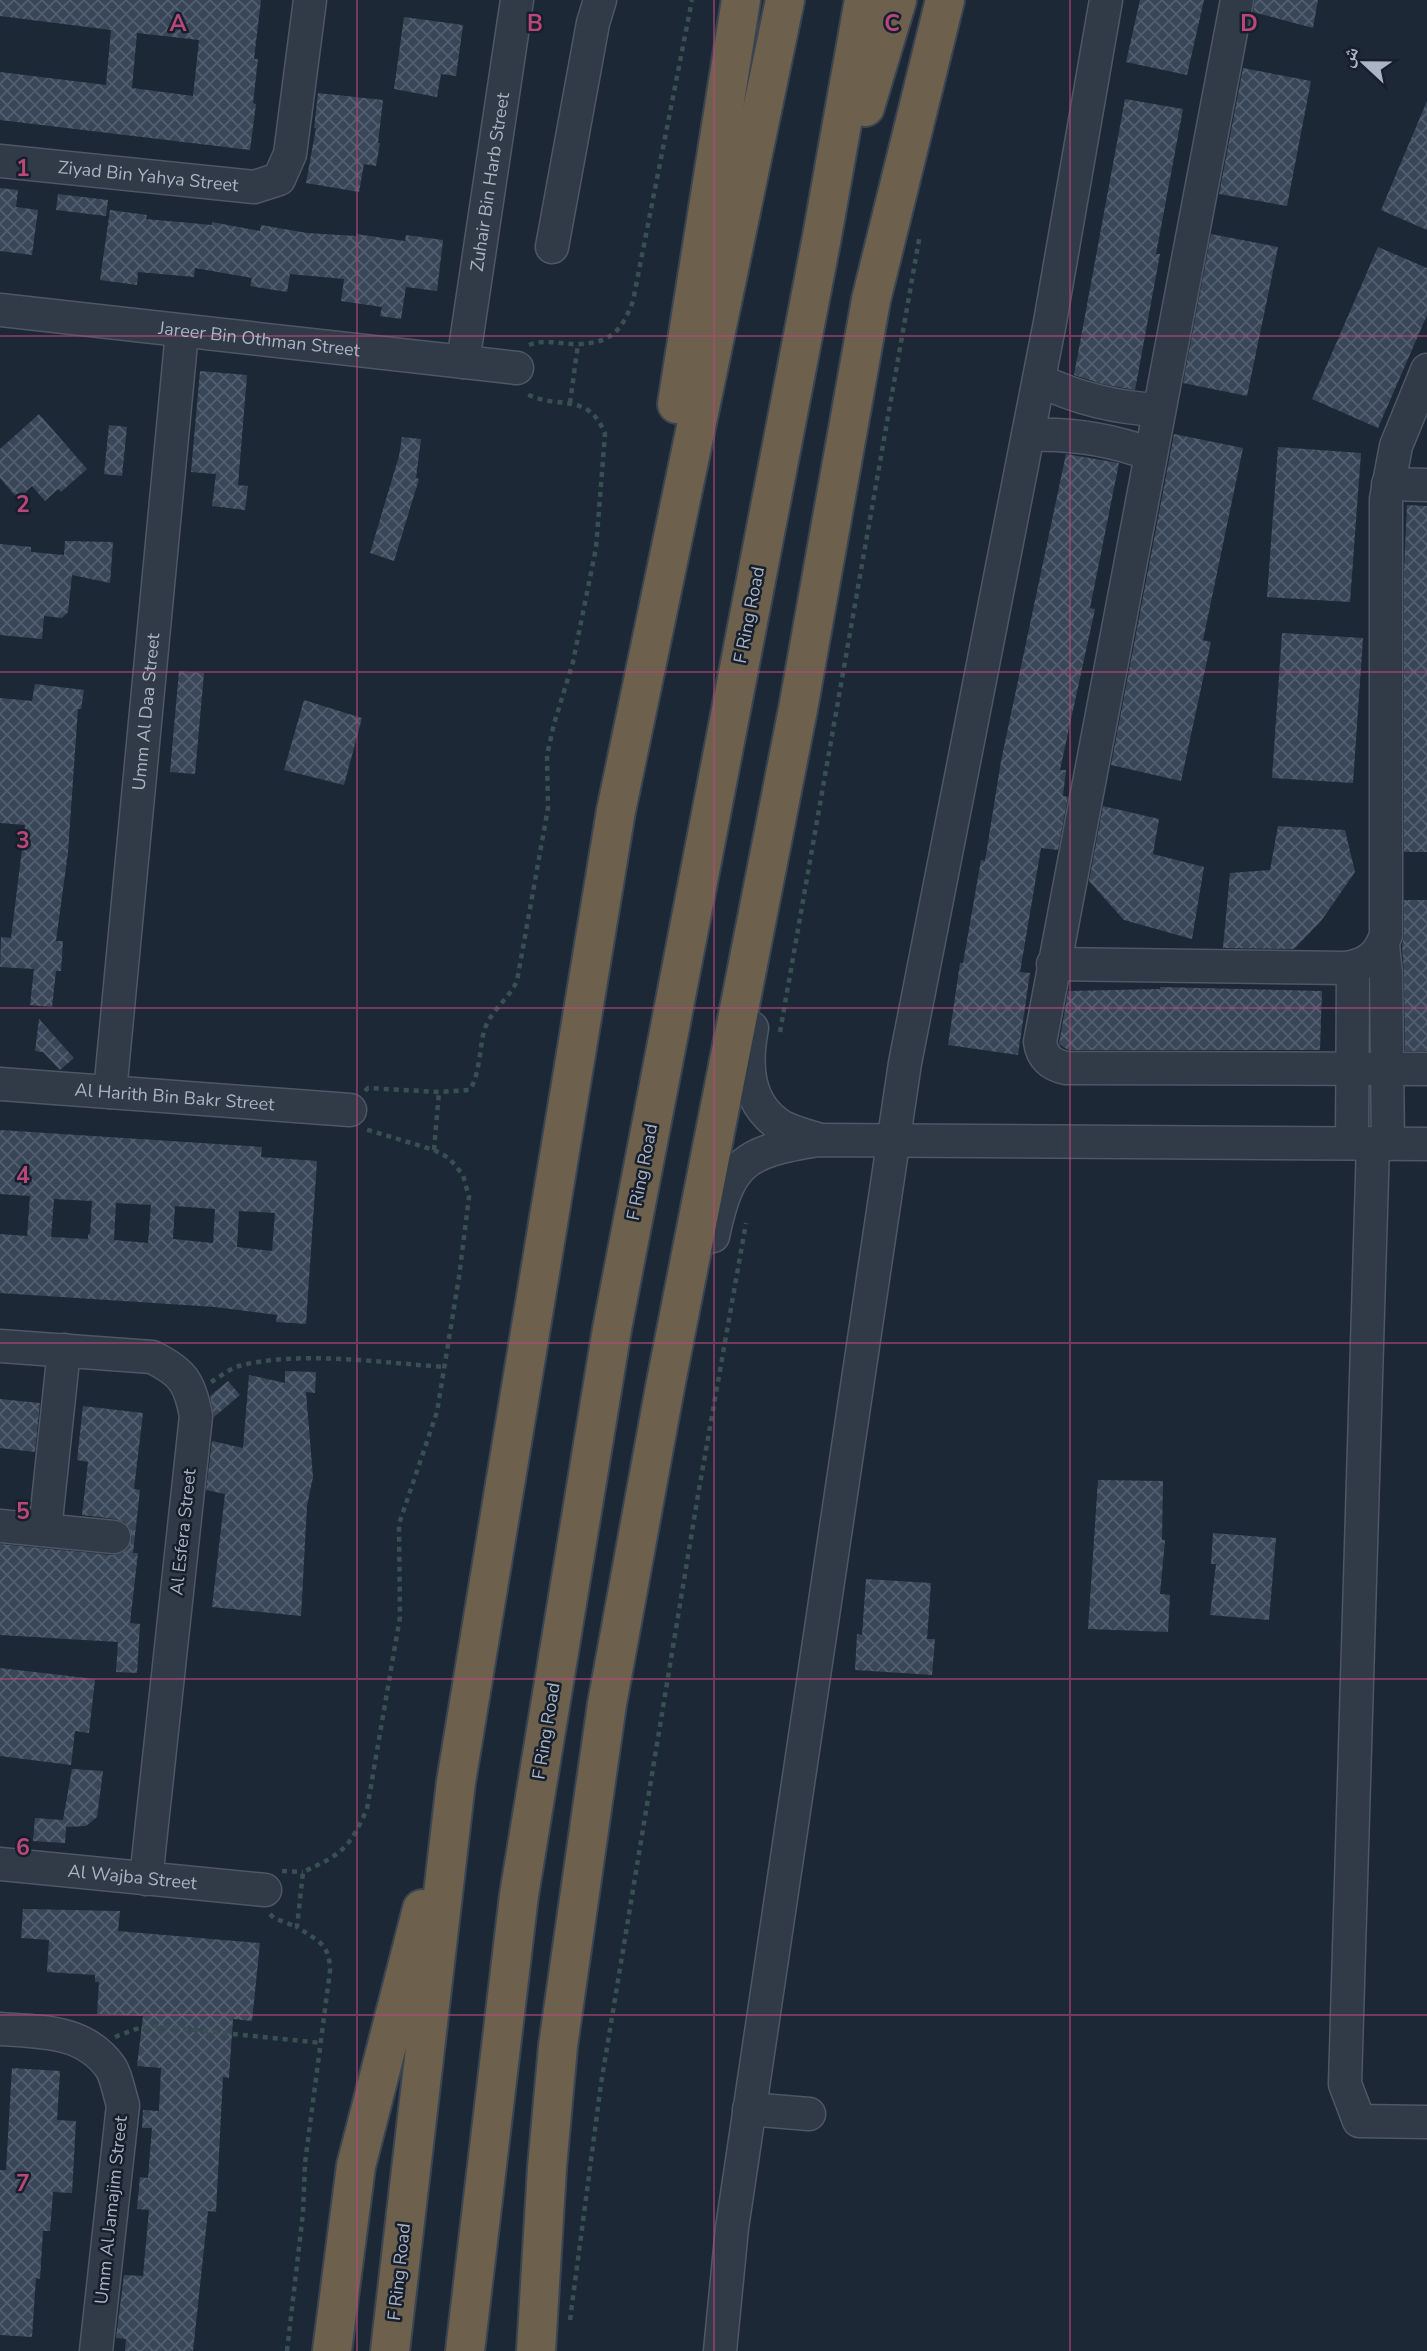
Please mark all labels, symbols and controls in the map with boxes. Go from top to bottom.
text: A [169,8,187,39]
text: B [527,8,543,39]
text: C [884,8,900,39]
text: D [1240,8,1258,39]
north arrow [1329,28,1399,98]
text: ش [1333,43,1365,71]
street label: Zuhair Bin Harb Street [465,90,515,273]
text: 1 [16,153,30,184]
street label: Ziyad Bin Yahya Street [57,155,240,197]
street label: Jareer Bin Othman Street [156,316,362,362]
text: 2 [16,489,30,520]
street label: F Ring Road [728,565,770,665]
street label: Umm Al Daa Street [127,631,165,791]
text: 3 [16,825,30,856]
street label: Al Harith Bin Bakr Street [74,1078,276,1116]
street label: F Ring Road [621,1122,663,1222]
text: 4 [16,1160,30,1191]
street label: Al Esfera Street [164,1467,202,1596]
text: 5 [16,1496,30,1527]
street label: F Ring Road [526,1681,566,1781]
text: 6 [16,1832,30,1863]
street label: Al Wajba Street [67,1859,199,1895]
street label: Umm Al Jamajim Street [89,2114,133,2305]
text: 7 [16,2168,30,2199]
street label: F Ring Road [382,2222,416,2322]

